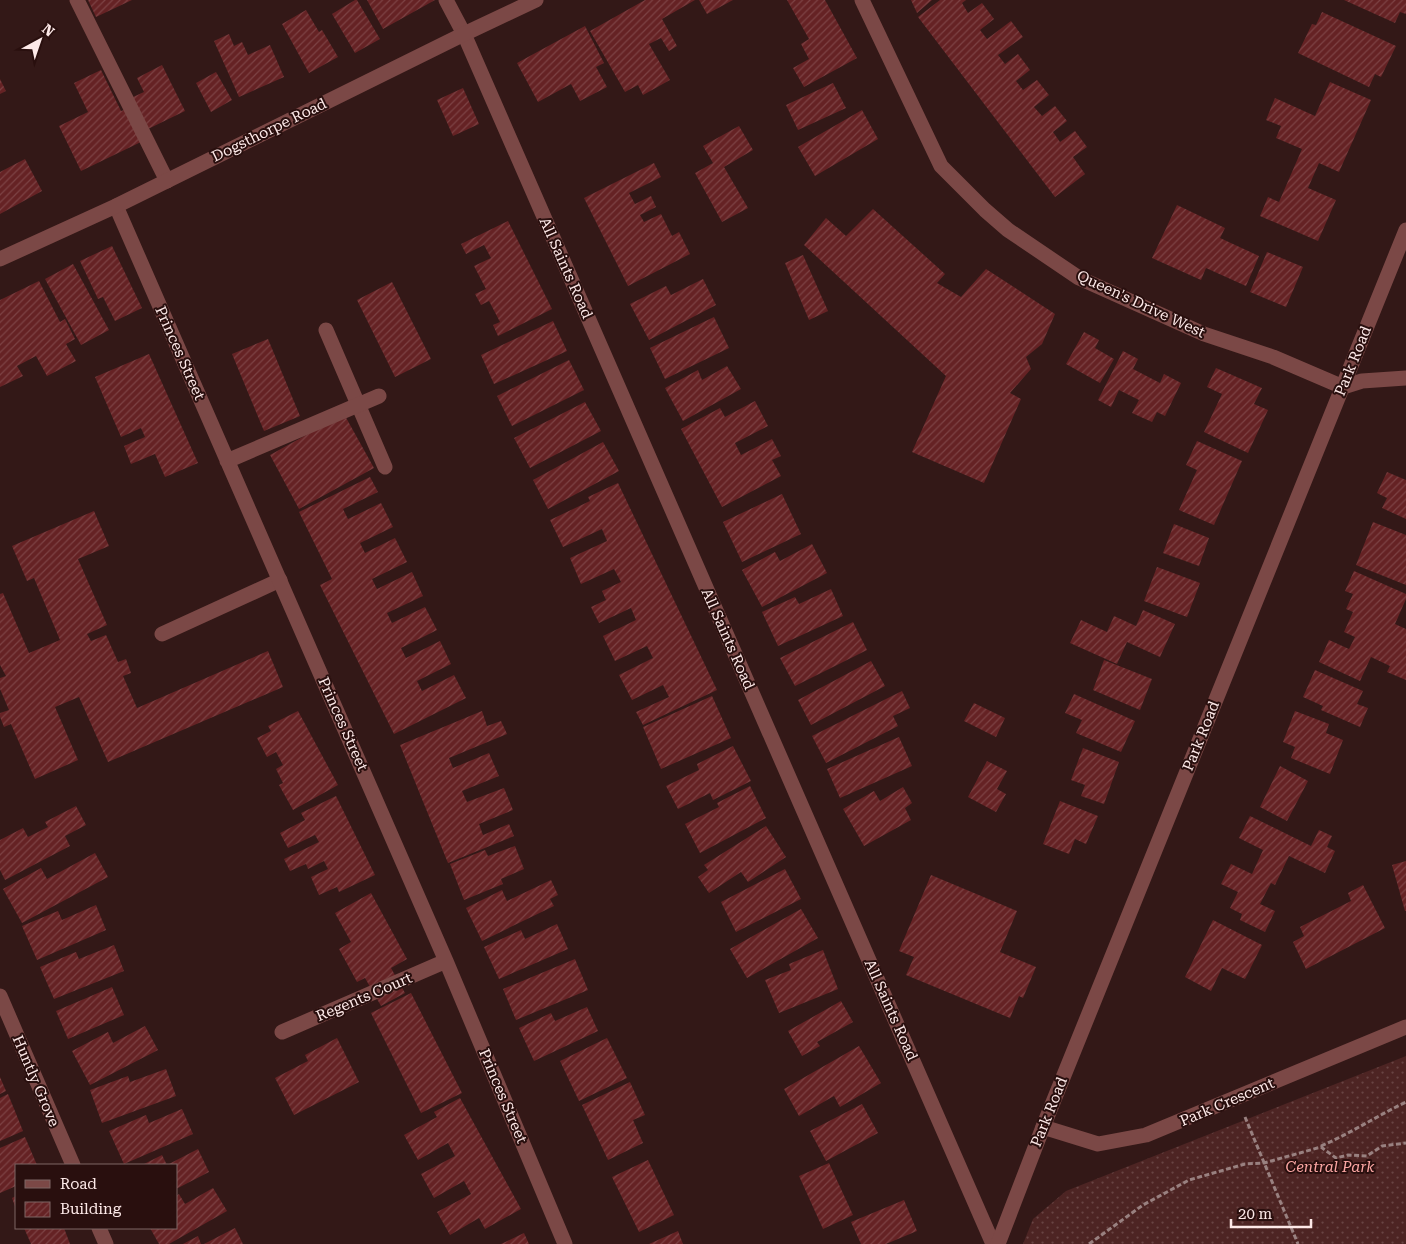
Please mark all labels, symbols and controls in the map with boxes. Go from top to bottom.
north arrow [15,15,65,65]
text: N [39,20,58,40]
street label: Dogsthorpe Road [209,94,330,166]
street label: All Saints Road [536,214,597,322]
street label: Queen's Drive West [1074,266,1208,342]
street label: Princes Street [151,303,209,403]
street label: Park Road [1331,323,1375,399]
street label: All Saints Road [698,585,759,693]
street label: Princes Street [314,674,372,774]
street label: Park Road [1179,698,1223,774]
street label: All Saints Road [861,956,922,1064]
street label: Regents Court [313,969,415,1025]
street label: Huntly Grove [9,1033,63,1129]
street label: Princes Street [475,1046,531,1146]
street label: Park Road [1027,1074,1071,1150]
street label: Park Crescent [1177,1074,1277,1130]
park label: Central Park [1286,1158,1375,1176]
legend [15,1164,178,1229]
text: Road [60,1175,97,1193]
scale bar [1231,1196,1311,1228]
text: Building [60,1200,122,1218]
text: 20 m [1238,1205,1273,1223]

